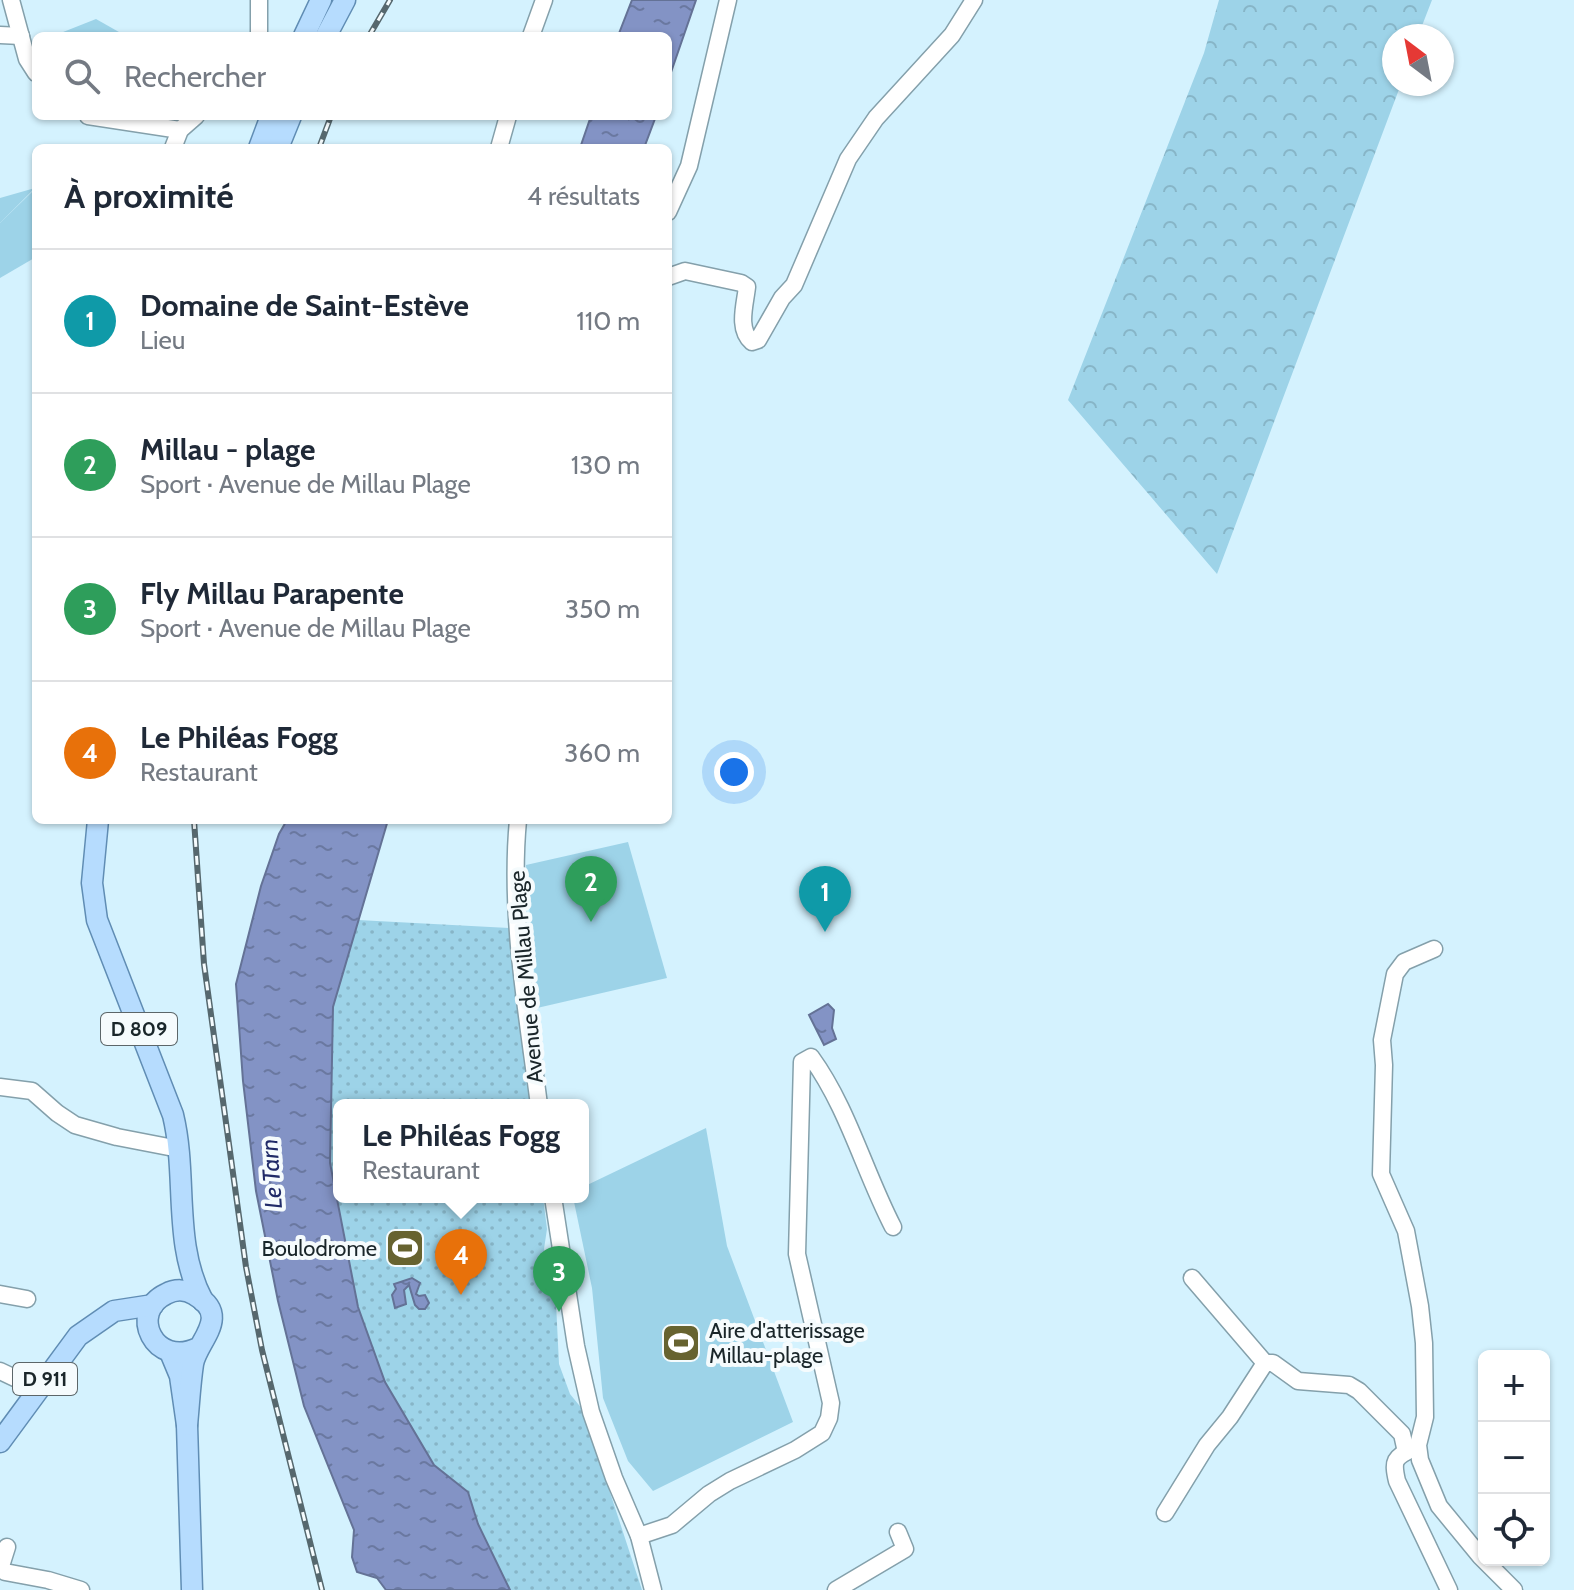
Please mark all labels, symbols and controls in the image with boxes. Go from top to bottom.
north arrow [1382,24,1454,96]
search box [32,32,672,120]
icon: search [60,54,104,98]
text: Rechercher [124,58,266,95]
text: À proximité [64,175,234,217]
text: 4 résultats [527,180,640,212]
text: Domaine de Saint-Estève [140,287,469,324]
text: 1 [85,305,95,337]
text: 110 m [576,305,640,337]
text: Lieu [140,324,185,356]
text: Millau - plage [140,431,315,468]
text: 2 [83,449,97,481]
text: 130 m [571,449,640,481]
text: Sport · Avenue de Millau Plage [140,468,471,500]
text: Fly Millau Parapente [140,575,404,612]
text: 3 [83,593,97,625]
text: 350 m [565,593,640,625]
text: Sport · Avenue de Millau Plage [140,612,471,644]
text: Le Philéas Fogg [140,719,338,756]
text: 4 [82,737,98,769]
text: 360 m [564,737,640,769]
your location [714,752,754,792]
text: Restaurant [140,756,258,788]
pin: 2 [565,856,617,922]
pin: 1 [799,866,851,932]
street label: Avenue de Millau Plage [503,870,549,1084]
road number: D 809 [101,1013,177,1045]
popup [333,1099,589,1203]
text: Le Philéas Fogg [362,1117,560,1154]
water label: Le Tarn [254,1138,288,1210]
text: Restaurant [362,1154,480,1186]
sports icon: Boulodrome [384,1227,426,1269]
pin: 4 [435,1229,487,1295]
place label: Boulodrome [262,1235,377,1262]
pin: 3 [533,1246,585,1312]
place label: Aire d'atterissage Millau-plage [709,1317,865,1369]
sports icon: Aire d'atterissage Millau-plage [660,1322,702,1364]
map controls [1478,1350,1550,1566]
button: + [1478,1350,1550,1422]
road number: D 911 [13,1363,77,1395]
button: − [1478,1422,1550,1494]
button: locate [1478,1494,1550,1566]

